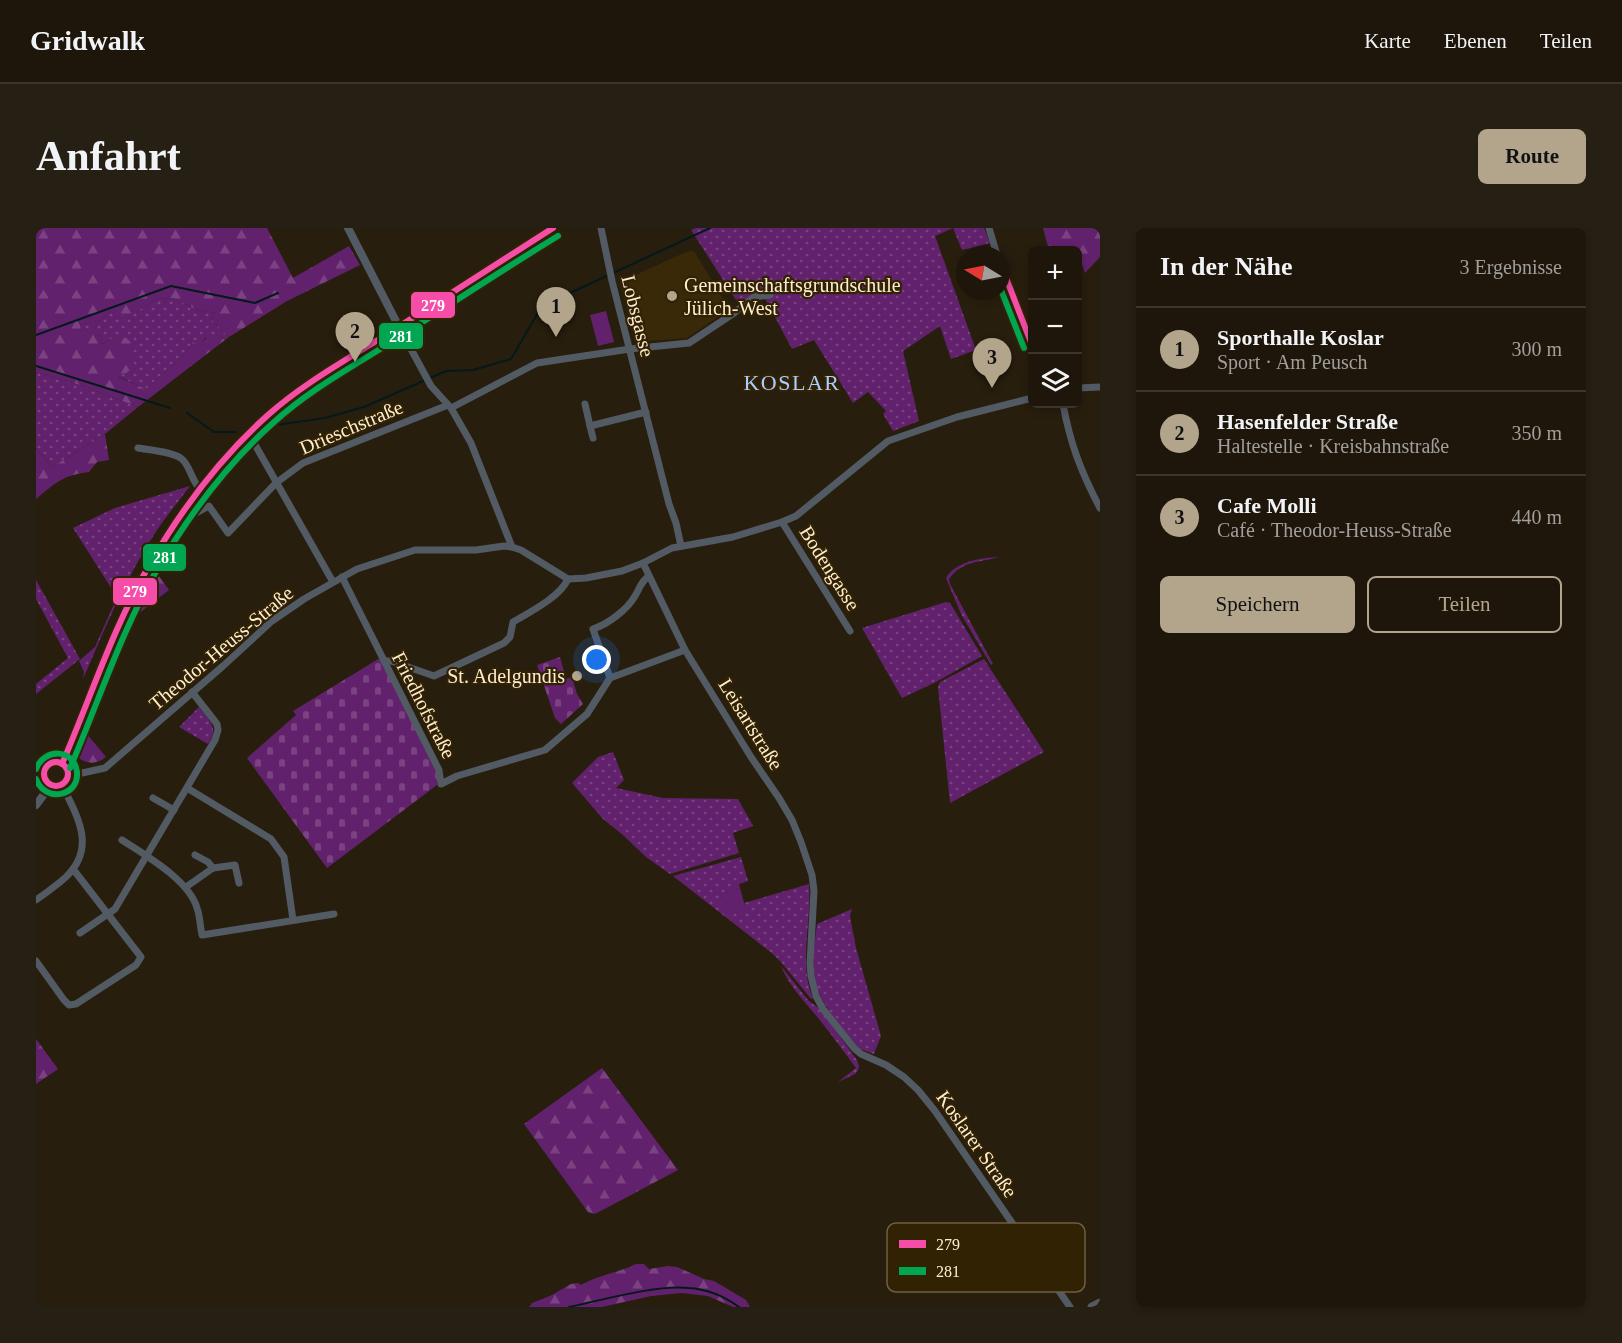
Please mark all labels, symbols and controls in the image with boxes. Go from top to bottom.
text: Gridwalk [30,25,145,56]
text: Karte [1364,29,1411,53]
text: Ebenen [1444,29,1507,53]
text: Teilen [1540,29,1592,53]
button: Route [1478,129,1586,184]
text: Anfahrt [36,133,181,179]
north arrow [956,246,1010,300]
map controls [1028,246,1082,408]
button: + [1028,246,1082,300]
text: In der Nähe [1160,252,1292,281]
text: 3 Ergebnisse [1460,256,1562,278]
street label: Lobsgasse [616,273,659,359]
place label: Gemeinschaftsgrundschule Jülich-West [684,274,901,319]
pin: 1 [536,288,576,337]
marker: Gemeinschaftsgrundschule Jülich-West [665,289,679,303]
line badge: 279 [410,291,456,319]
text: 279 [421,297,445,314]
button: − [1028,300,1082,354]
pin: 2 [336,312,374,362]
line badge: 281 [378,322,424,350]
text: Sporthalle Koslar [1217,325,1384,350]
text: 281 [389,328,413,345]
pin: 3 [972,338,1012,388]
text: 1 [1175,338,1185,360]
text: 300 m [1511,338,1562,360]
text: Sport · Am Peusch [1217,351,1368,373]
button: layers [1028,354,1082,408]
district label: KOSLAR [743,370,841,395]
street label: Drieschstraße [296,395,406,459]
text: Hasenfelder Straße [1217,409,1398,434]
text: 2 [1175,422,1185,444]
text: 350 m [1511,422,1562,444]
text: Haltestelle · Kreisbahnstraße [1217,435,1449,457]
text: Cafe Molli [1217,493,1317,518]
text: 3 [1175,506,1185,528]
text: 440 m [1511,506,1562,528]
text: Café · Theodor-Heuss-Straße [1217,519,1452,541]
street label: Bodengasse [795,522,865,615]
line badge: 281 [142,543,187,572]
text: 281 [153,549,177,566]
button: Speichern [1160,576,1355,633]
button: Teilen [1367,576,1562,633]
line badge: 279 [112,577,158,606]
street label: Theodor-Heuss-Straße [145,581,297,714]
text: 279 [123,583,147,600]
your location [582,645,611,674]
street label: Friedhofstraße [388,648,460,762]
place label: St. Adelgundis [447,665,565,688]
marker: St. Adelgundis [570,669,584,683]
street label: Leisartstraße [714,674,788,774]
street label: Koslarer Straße [932,1087,1022,1202]
legend [887,1223,1085,1292]
text: 279 [936,1236,960,1253]
text: 281 [936,1263,960,1280]

